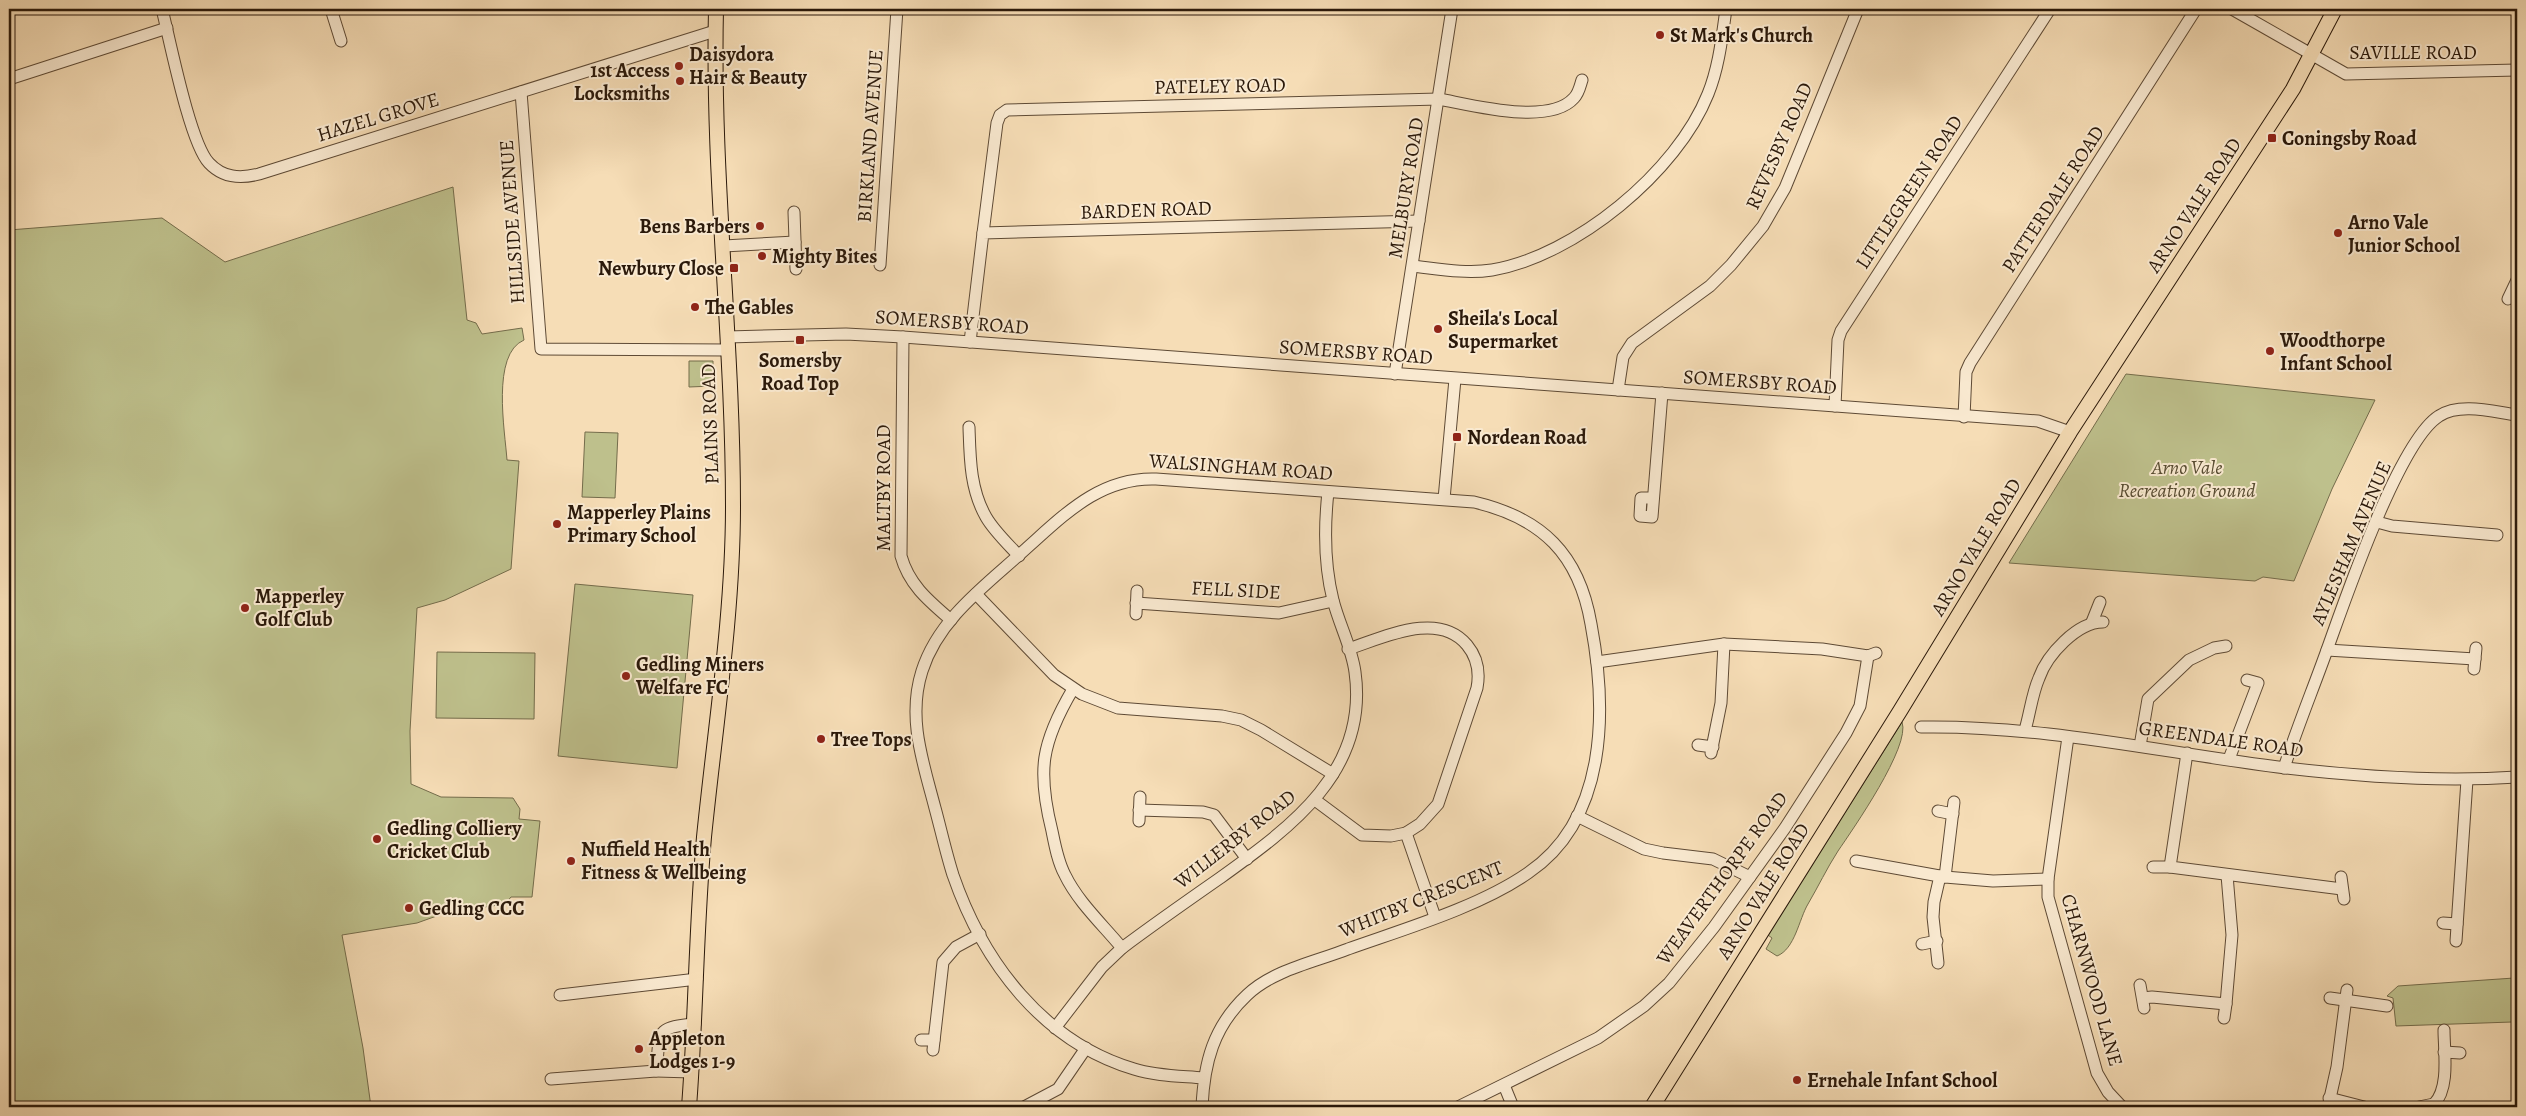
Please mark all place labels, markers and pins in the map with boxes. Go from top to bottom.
place label: St Mark's Church [1670,22,1813,49]
marker: St Mark's Church [1654,29,1666,41]
place label: Daisydora Hair & Beauty [689,41,808,91]
place label: 1st Access Locksmiths [574,57,670,107]
marker: Daisydora Hair & Beauty [673,60,685,72]
marker: 1st Access Locksmiths [674,75,686,87]
place label: Coningsby Road [2282,125,2417,152]
marker: Coningsby Road [2266,132,2278,144]
place label: Arno Vale Junior School [2347,209,2461,259]
place label: Bens Barbers [639,213,750,240]
marker: Bens Barbers [754,220,766,232]
marker: Arno Vale Junior School [2332,227,2344,239]
place label: Mighty Bites [772,243,877,270]
marker: Mighty Bites [756,250,768,262]
place label: Newbury Close [598,255,724,282]
marker: Newbury Close [728,262,740,274]
place label: The Gables [705,294,794,321]
marker: The Gables [689,301,701,313]
place label: Sheila's Local Supermarket [1448,305,1559,355]
marker: Sheila's Local Supermarket [1432,323,1444,335]
place label: Woodthorpe Infant School [2279,327,2393,377]
marker: Somersby Road Top [794,334,806,346]
marker: Woodthorpe Infant School [2264,345,2276,357]
place label: Somersby Road Top [759,347,842,397]
place label: Nordean Road [1467,424,1587,451]
marker: Nordean Road [1451,431,1463,443]
place label: Mapperley Plains Primary School [567,499,711,549]
marker: Mapperley Plains Primary School [551,518,563,530]
place label: Mapperley Golf Club [255,583,345,633]
marker: Mapperley Golf Club [239,602,251,614]
place label: Gedling Miners Welfare FC [635,651,764,701]
marker: Gedling Miners Welfare FC [620,670,632,682]
place label: Tree Tops [831,726,912,753]
marker: Tree Tops [815,733,827,745]
place label: Gedling Colliery Cricket Club [387,815,522,865]
marker: Gedling Colliery Cricket Club [371,833,383,845]
place label: Nuffield Health Fitness & Wellbeing [581,836,747,886]
marker: Nuffield Health Fitness & Wellbeing [565,855,577,867]
place label: Gedling CCC [419,895,524,922]
marker: Gedling CCC [403,902,415,914]
place label: Appleton Lodges 1-9 [648,1025,735,1075]
marker: Appleton Lodges 1-9 [633,1043,645,1055]
place label: Ernehale Infant School [1807,1067,1998,1094]
marker: Ernehale Infant School [1791,1074,1803,1086]

